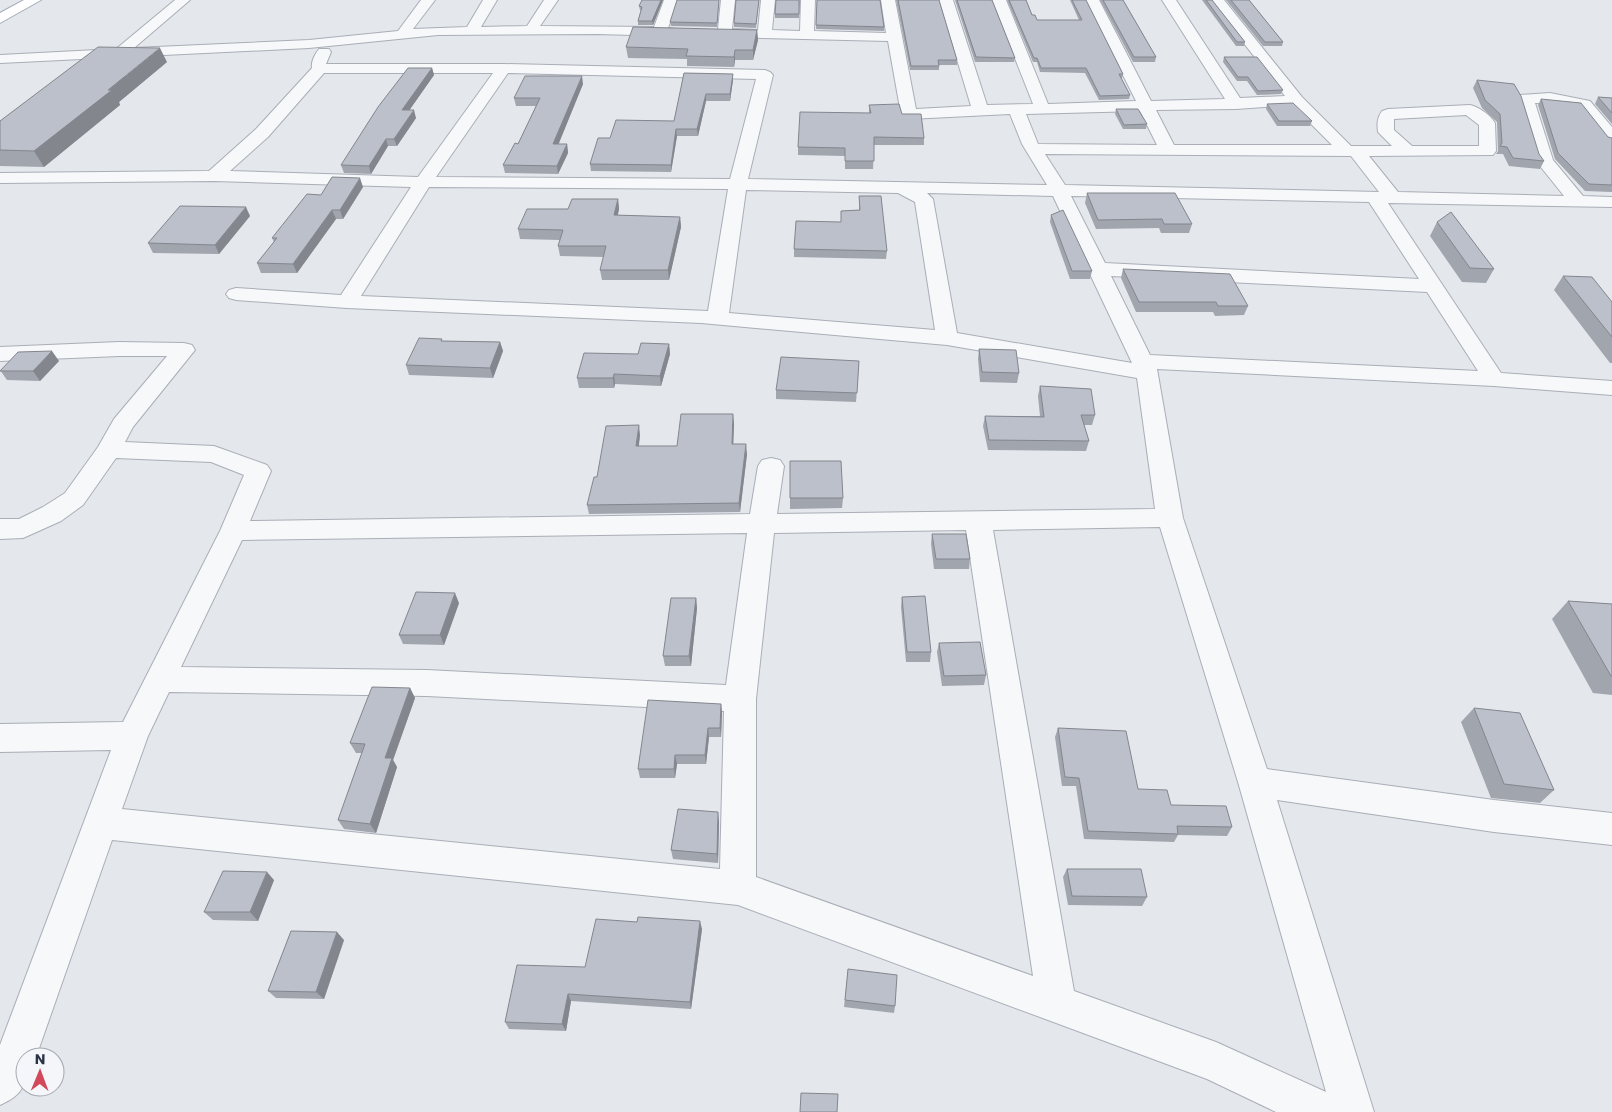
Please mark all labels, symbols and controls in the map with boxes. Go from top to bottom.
north arrow [15,1047,65,1097]
text: N [35,1049,46,1069]

